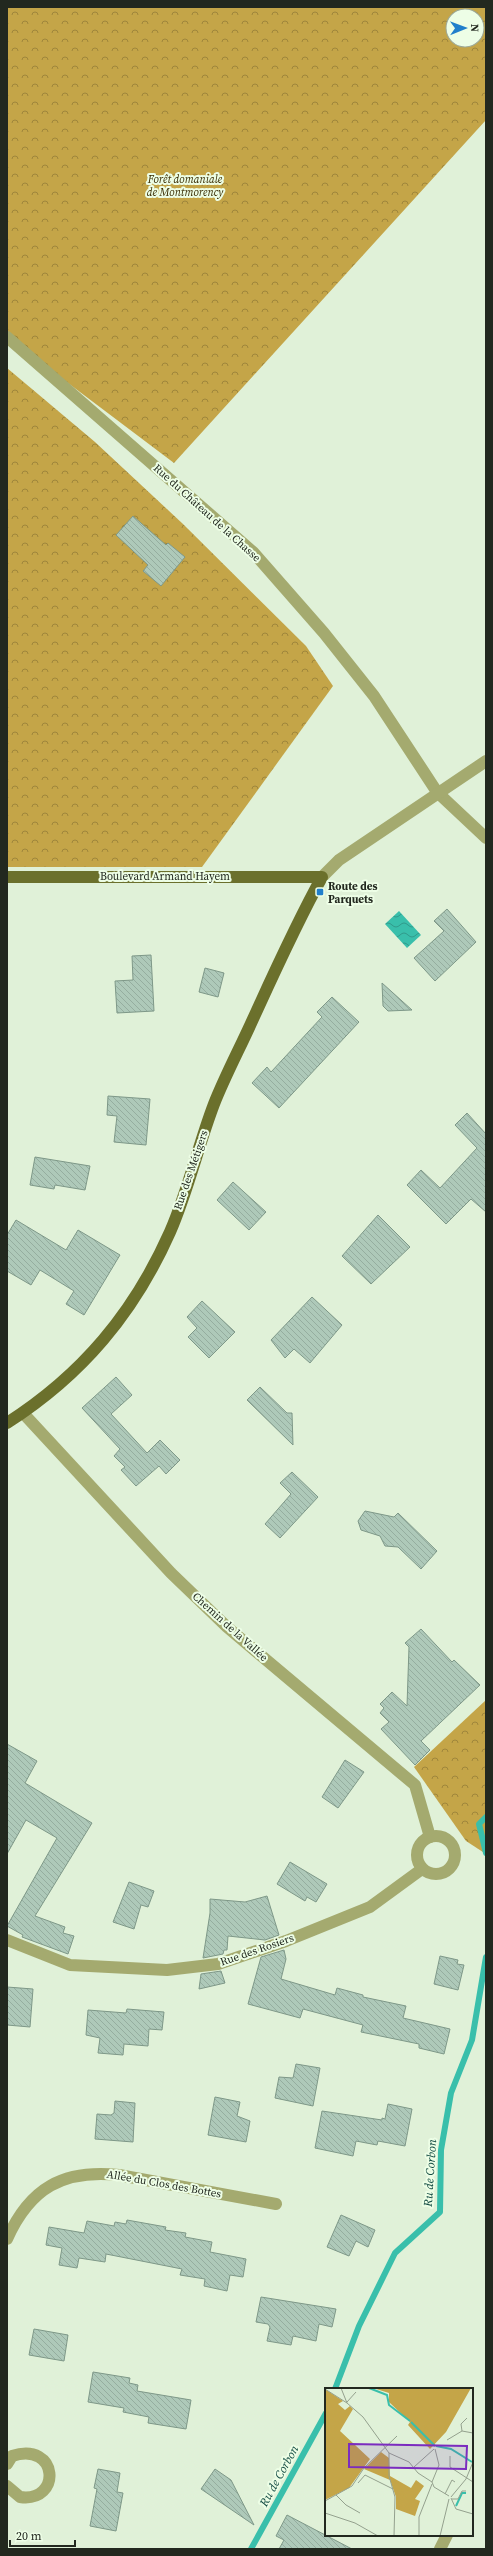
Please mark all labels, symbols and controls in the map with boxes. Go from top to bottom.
north arrow [445,8,485,48]
text: N [467,24,482,32]
park label: Forêt domaniale de Montmorency [147,172,224,200]
street label: Rue du Château de la Chasse [150,461,264,565]
street label: Boulevard Armand Hayem [100,869,230,884]
place label: Route des Parquets [328,879,377,907]
marker: Route des Parquets [315,887,325,897]
street label: Rue des Métigers [170,1128,212,1212]
street label: Chemin de la Vallée [189,1589,271,1665]
street label: Rue des Rosiers [218,1930,296,1970]
water label: Ru de Corbon [420,2139,440,2208]
street label: Allée du Clos des Bottes [106,2167,223,2201]
inset map [325,2388,473,2536]
water label: Ru de Corbon [255,2442,302,2510]
scale bar [10,2522,75,2548]
text: 20 m [16,2528,42,2544]

